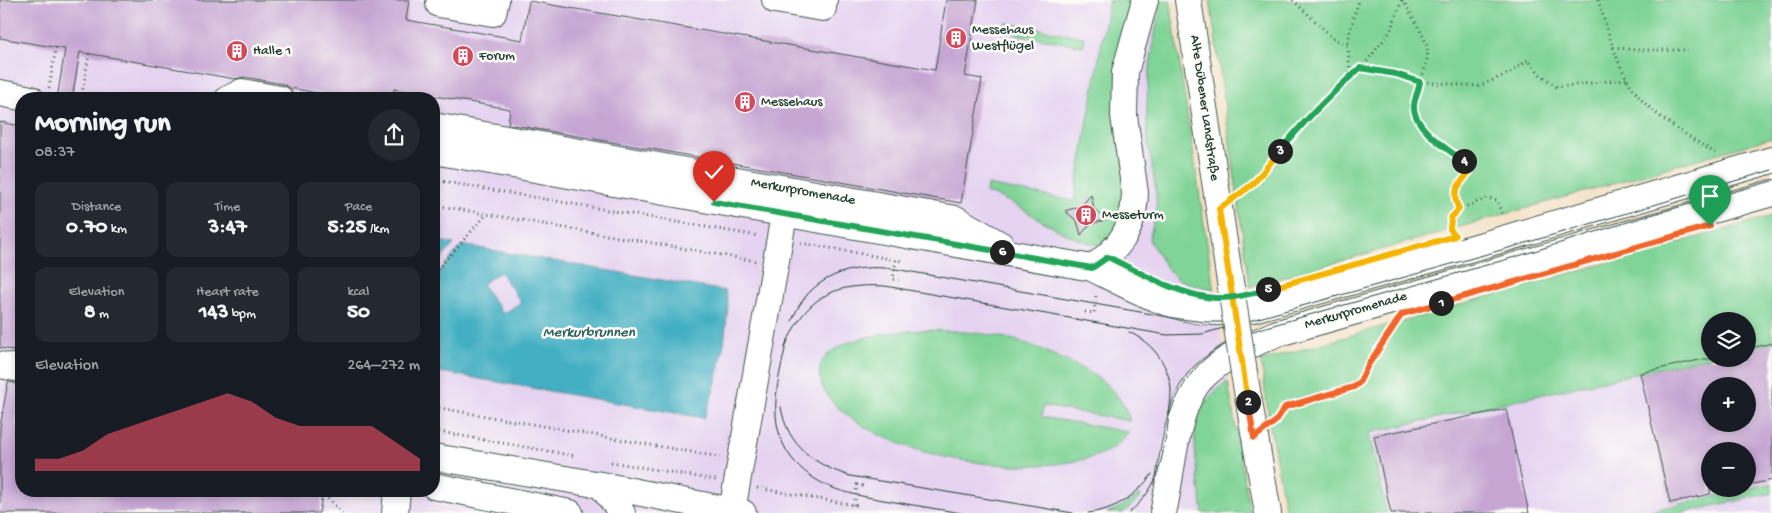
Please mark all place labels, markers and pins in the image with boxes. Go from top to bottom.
place label: Messehaus Westflügel [972,22,1034,55]
building icon: Messehaus Westflügel [944,26,968,50]
building icon: Halle 1 [225,39,249,63]
place label: Halle 1 [253,43,291,60]
building icon: Forum [451,44,475,68]
place label: Forum [478,48,515,65]
building icon: Messehaus [733,90,757,114]
place label: Messehaus [761,94,823,111]
pin: 3 [1268,138,1292,164]
pin: 4 [1452,148,1476,174]
pin [693,151,735,202]
pin [1689,175,1731,226]
building icon: Messeturm [1074,203,1098,227]
place label: Messeturm [1102,207,1164,224]
pin: 6 [990,240,1014,264]
pin: 5 [1256,276,1280,302]
pin: 1 [1428,290,1454,316]
pin: 2 [1236,390,1260,414]

